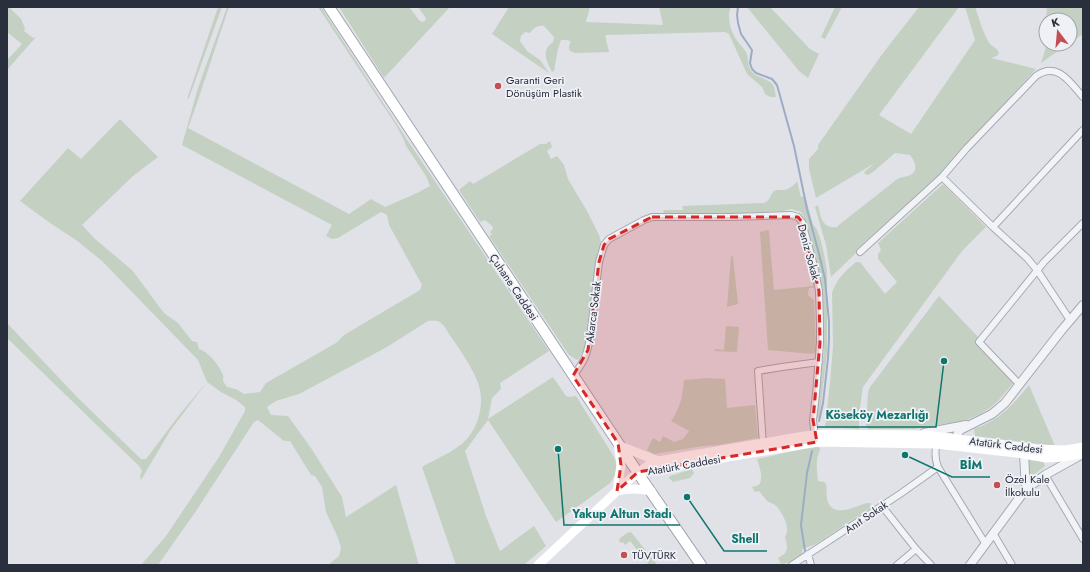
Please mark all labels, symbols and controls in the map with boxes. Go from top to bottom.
north arrow [1038,12,1078,52]
text: K [1049,14,1061,31]
place label: Garanti Geri Dönüşüm Plastik [506,72,582,101]
marker: Garanti Geri Dönüşüm Plastik [493,81,503,91]
street label: Deniz Sokak [794,222,824,282]
street label: Çuhane Caddesi [486,250,542,324]
street label: Akarca Sokak [581,280,605,344]
callout: Köseköy Mezarlığı [817,403,936,427]
text: Köseköy Mezarlığı [825,406,929,424]
street label: Atatürk Caddesi [968,433,1044,457]
street label: Atatürk Caddesi [646,451,722,479]
callout: BİM [952,453,990,477]
text: BİM [960,456,983,474]
place label: Özel Kale İlkokulu [1005,471,1050,500]
marker: Özel Kale İlkokulu [992,480,1002,490]
street label: Anıt Sokak [841,497,891,537]
callout: Yakup Altun Stadı [564,501,680,525]
text: Yakup Altun Stadı [571,505,672,523]
callout: Shell [724,527,767,551]
text: Shell [731,530,759,548]
place label: TÜVTÜRK [632,547,677,563]
marker: TÜVTÜRK [619,550,629,560]

